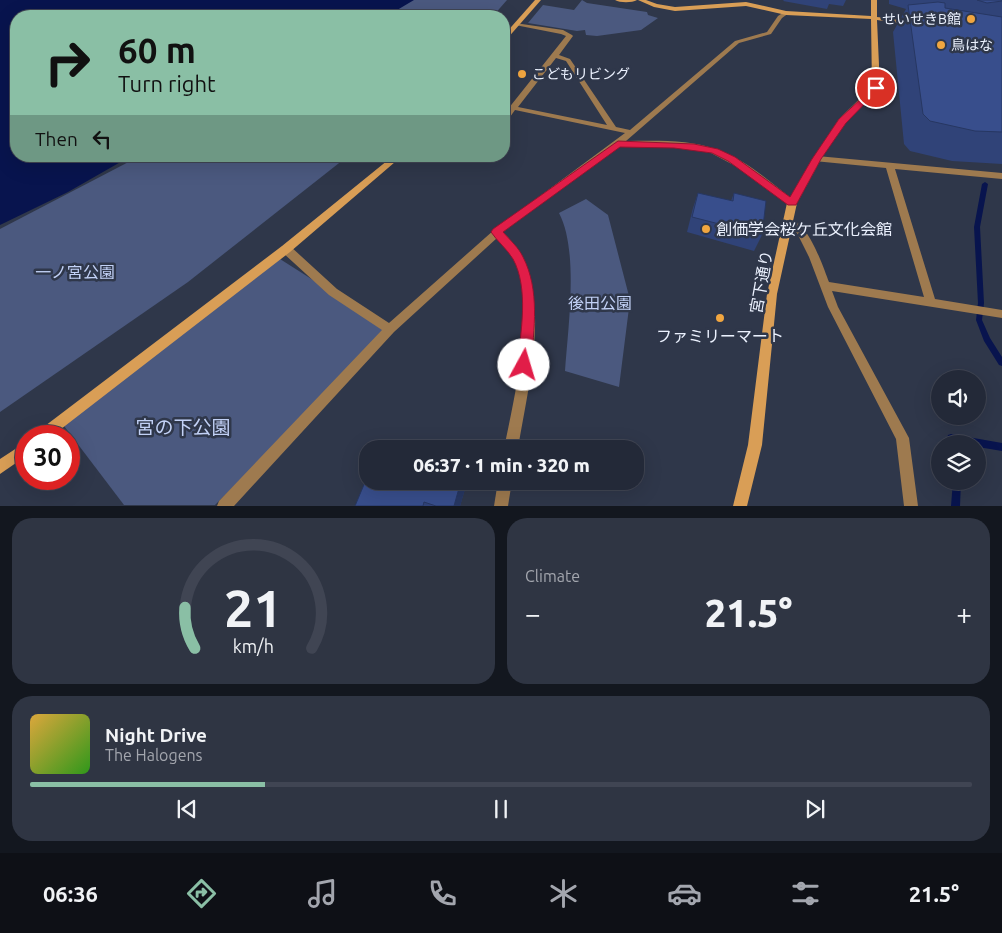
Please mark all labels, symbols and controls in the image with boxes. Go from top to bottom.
place label: せいせきB館 [882,11,961,27]
marker: せいせきB館 [965,13,977,25]
icon: right [35,30,100,95]
text: 60 m [118,30,196,70]
place label: 鳥はな [951,37,993,53]
marker: 鳥はな [935,39,947,51]
place label: こどもリビング [532,66,630,82]
pin [855,67,897,109]
marker: こどもリビング [516,68,528,80]
text: Turn right [118,71,216,96]
icon: arrive [862,74,890,102]
icon: left [88,125,116,153]
text: Then [35,128,78,150]
place label: 創価学会桜ケ丘文化会館 [716,220,892,238]
marker: 創価学会桜ケ丘文化会館 [700,223,712,235]
street label: 宮下通り [747,249,775,315]
park label: 一ノ宮公園 [35,263,115,281]
park label: 後田公園 [568,294,632,312]
marker: ファミリーマート [714,312,726,324]
place label: ファミリーマート [656,327,784,345]
position arrow [497,338,549,390]
map controls [931,370,986,490]
button: sound [931,370,986,425]
park label: 宮の下公園 [135,416,231,438]
speed limit sign: 30 [15,425,80,490]
button: layers [931,435,986,490]
text: 06:37 · 1 min · 320 m [413,454,590,476]
text: Climate [525,567,580,585]
text: 21 [224,579,283,637]
text: 21.5° [705,592,792,634]
text: − [525,598,541,629]
text: + [956,598,972,629]
text: km/h [233,636,274,656]
text: Night Drive [105,724,207,746]
text: The Halogens [105,746,203,764]
icon: previous [173,795,201,823]
icon: pause [487,795,515,823]
icon: next [801,795,829,823]
icon: directions [184,876,219,911]
icon: music [305,876,340,911]
icon: phone [425,876,460,911]
icon: climate [546,876,581,911]
icon: car [667,876,702,911]
icon: filters [788,876,823,911]
text: 06:36 [43,881,98,906]
text: 21.5° [909,881,959,906]

